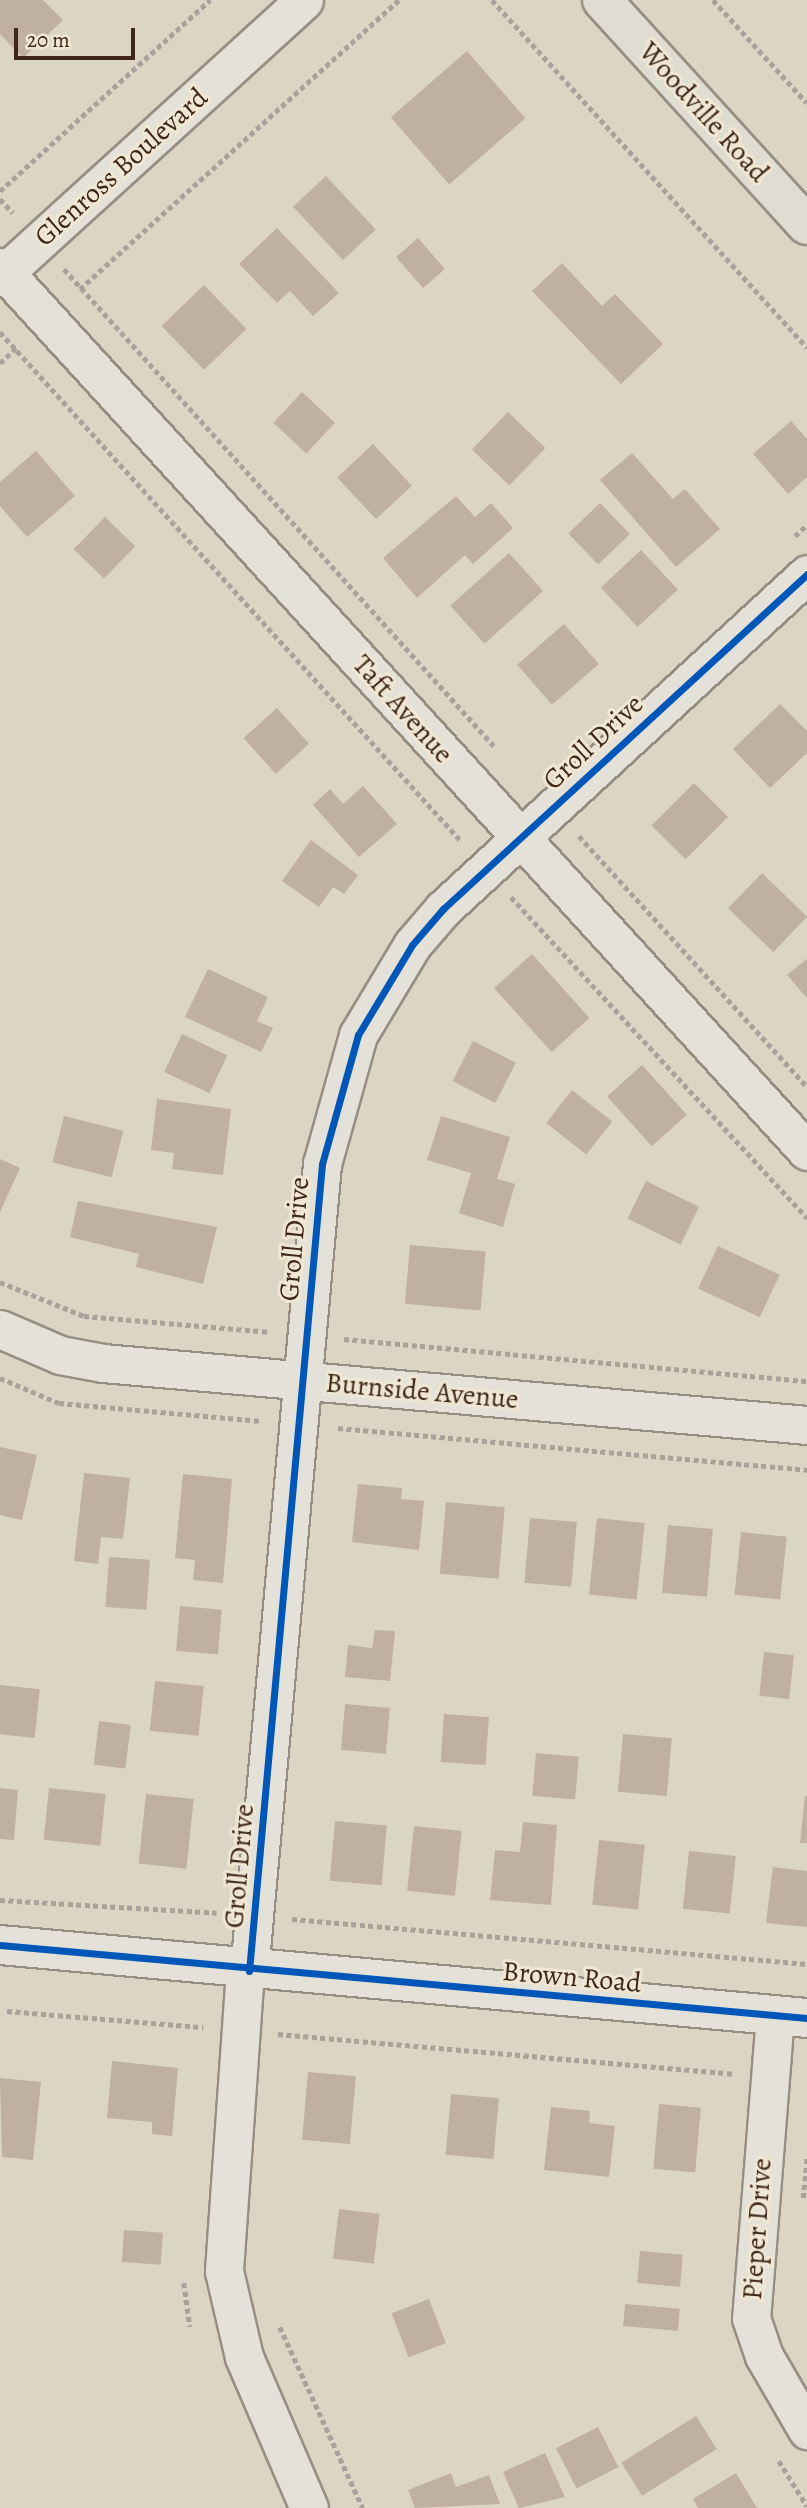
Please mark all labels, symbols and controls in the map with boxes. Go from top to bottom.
scale bar [18,14,138,58]
text: 20 m [27,26,70,54]
street label: Woodville Road [632,35,776,189]
street label: Glenross Boulevard [28,81,214,253]
street label: Taft Avenue [346,648,460,770]
street label: Groll Drive [536,687,650,797]
street label: Groll Drive [272,1175,316,1303]
street label: Burnside Avenue [324,1366,520,1416]
street label: Groll Drive [217,1802,261,1930]
street label: Brown Road [501,1954,643,2000]
street label: Pieper Drive [735,2157,779,2301]

